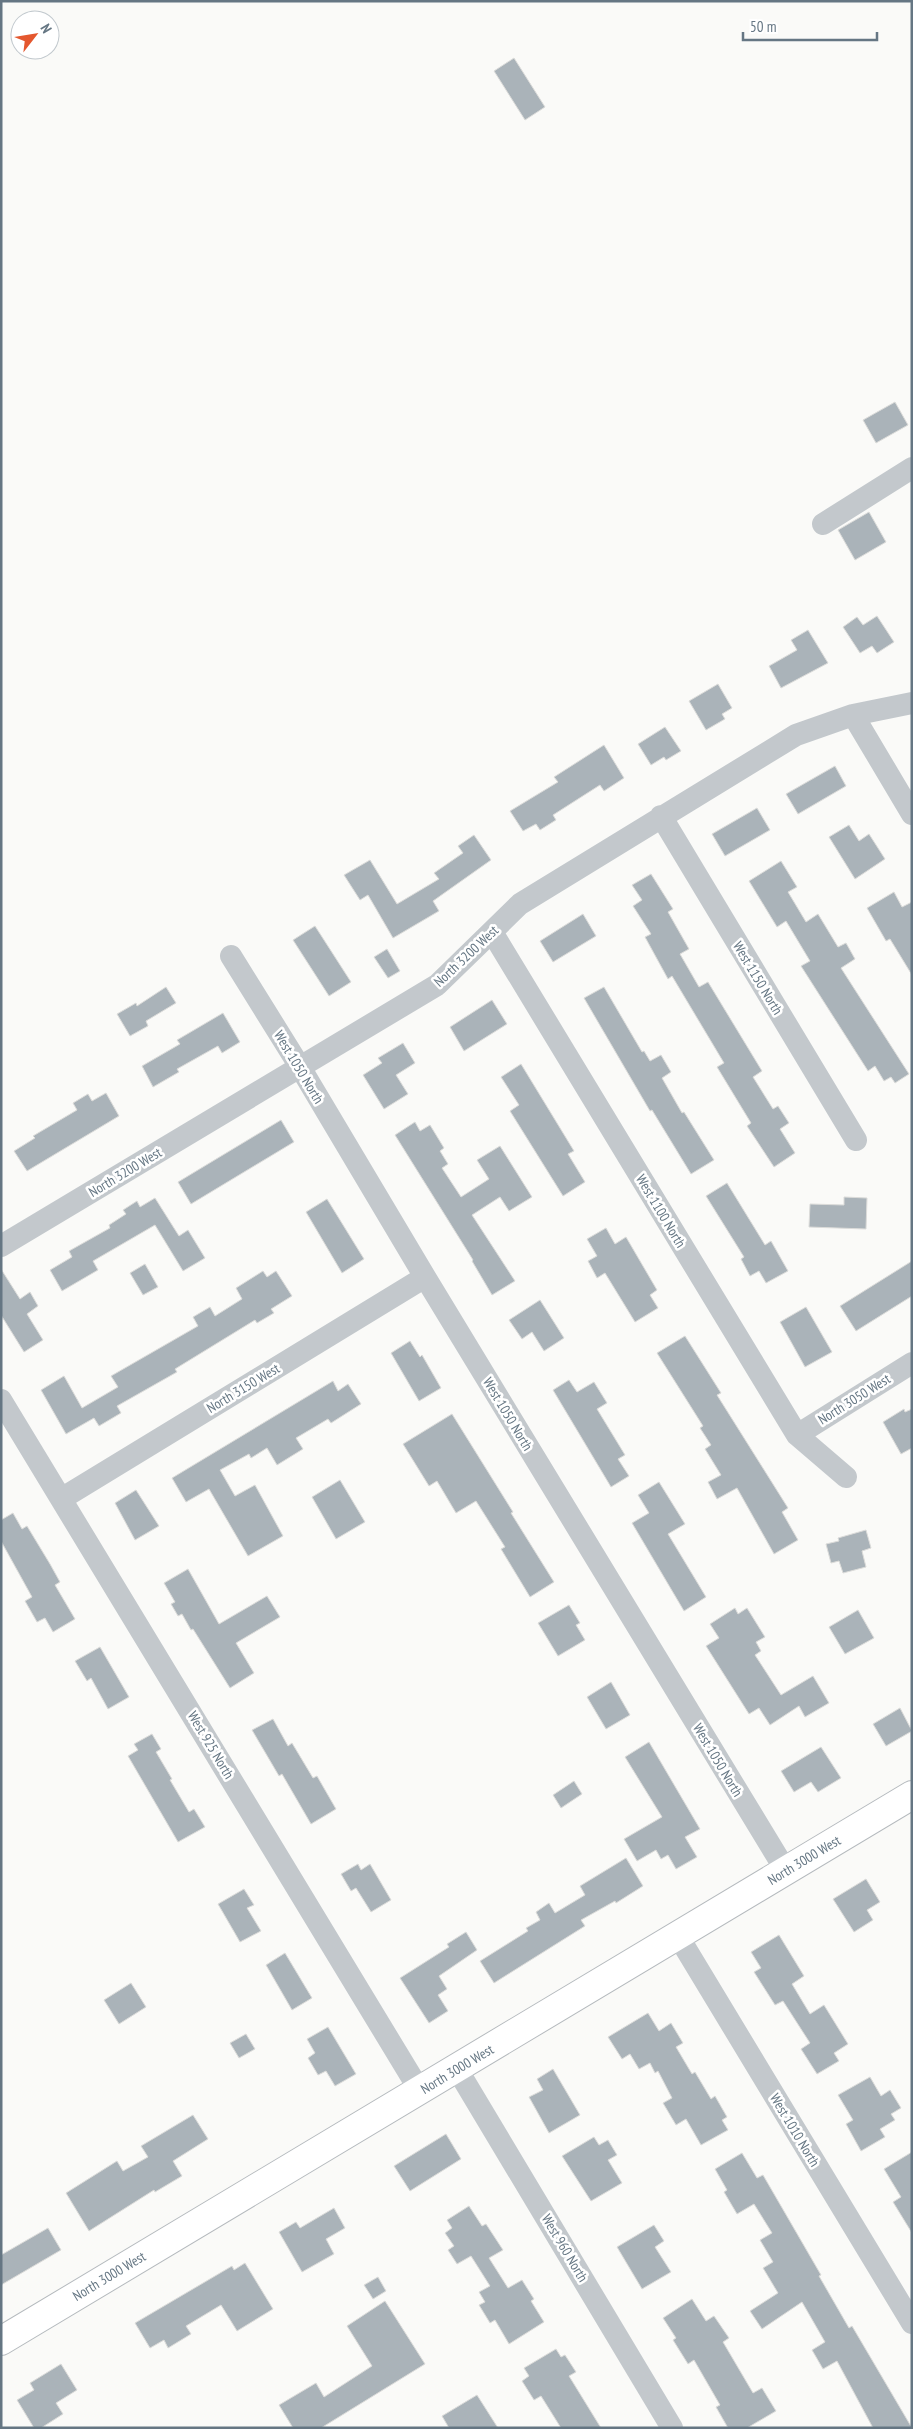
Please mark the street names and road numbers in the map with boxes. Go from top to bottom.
street label: North 3200 West [430,921,502,991]
street label: West 1150 North [729,938,787,1018]
street label: West 1050 North [270,1027,328,1107]
street label: North 3200 West [85,1143,165,1201]
street label: West 1100 North [632,1171,690,1251]
street label: North 3150 West [203,1359,283,1417]
street label: North 3050 West [814,1370,894,1428]
street label: West 1050 North [479,1374,537,1454]
street label: West 925 North [184,1708,238,1782]
street label: West 1050 North [689,1720,747,1800]
street label: North 3000 West [764,1831,844,1889]
street label: North 3000 West [417,2040,497,2098]
street label: West 1010 North [766,2090,824,2170]
street label: West 960 North [538,2211,592,2285]
street label: North 3000 West [69,2247,149,2305]

